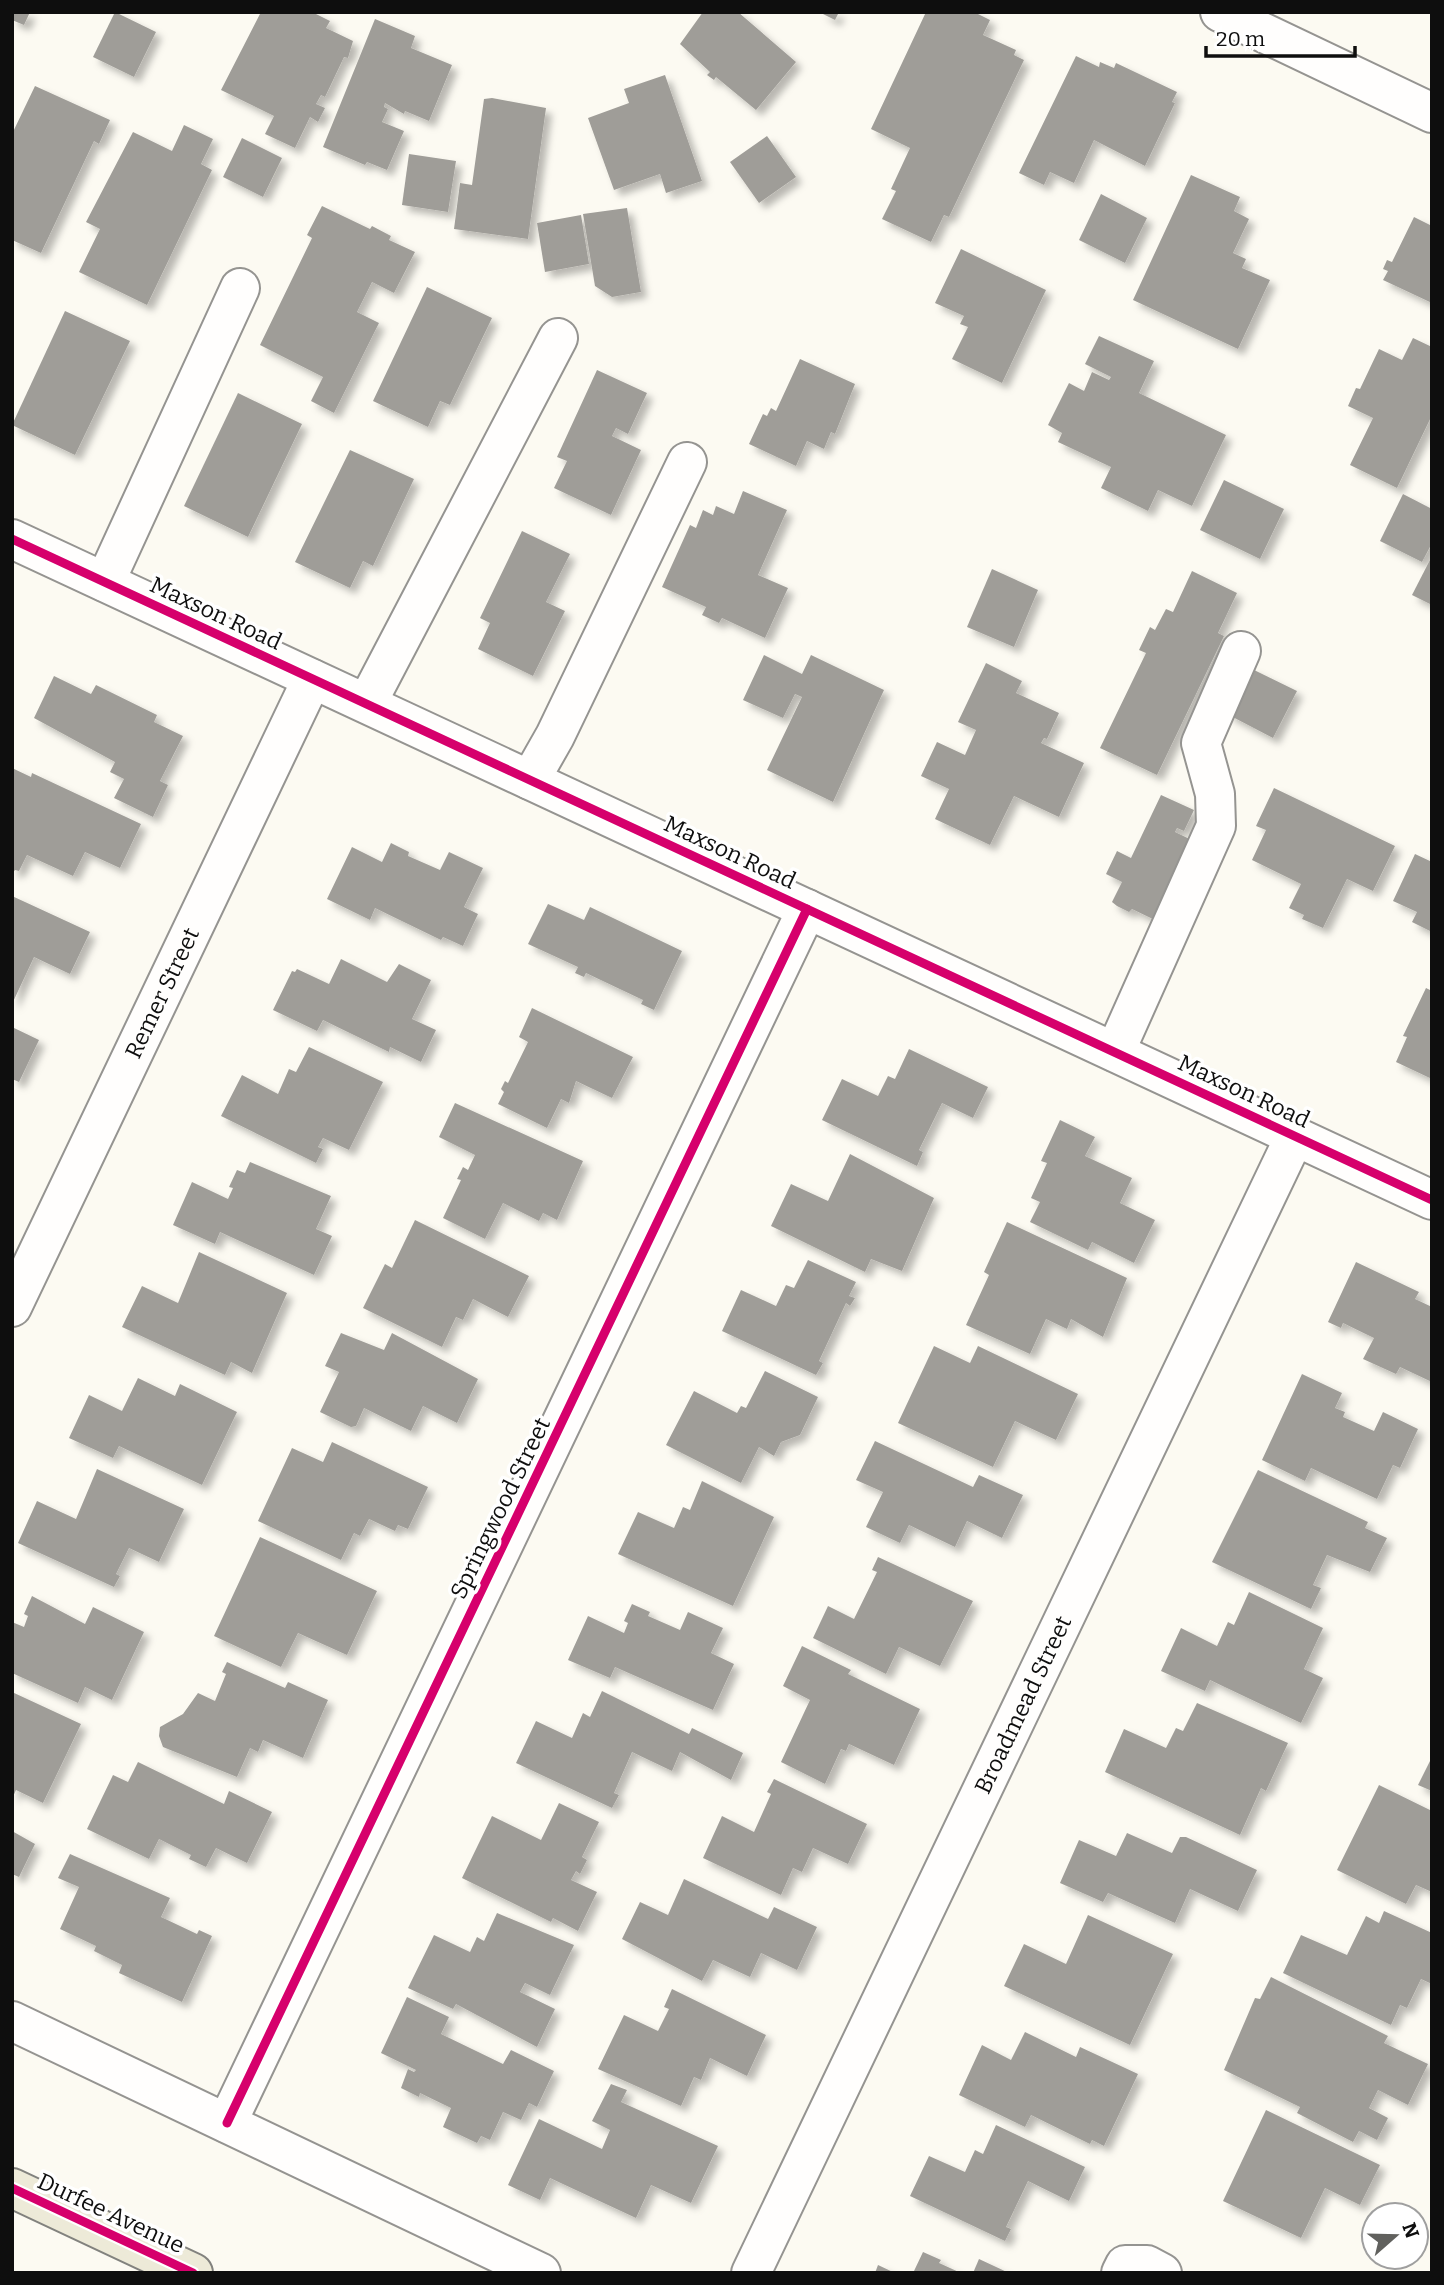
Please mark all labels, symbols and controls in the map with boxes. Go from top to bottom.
scale bar [1206,14,1355,58]
text: 20 m [1216,26,1265,52]
street label: Maxson Road [146,570,287,656]
street label: Maxson Road [660,809,801,895]
street label: Remer Street [119,923,205,1063]
street label: Maxson Road [1174,1048,1315,1134]
street label: Springwood Street [444,1413,556,1603]
street label: Broadmead Street [968,1611,1077,1798]
street label: Durfee Avenue [33,2167,189,2259]
north arrow [1360,2201,1430,2271]
text: N [1397,2220,1424,2241]

